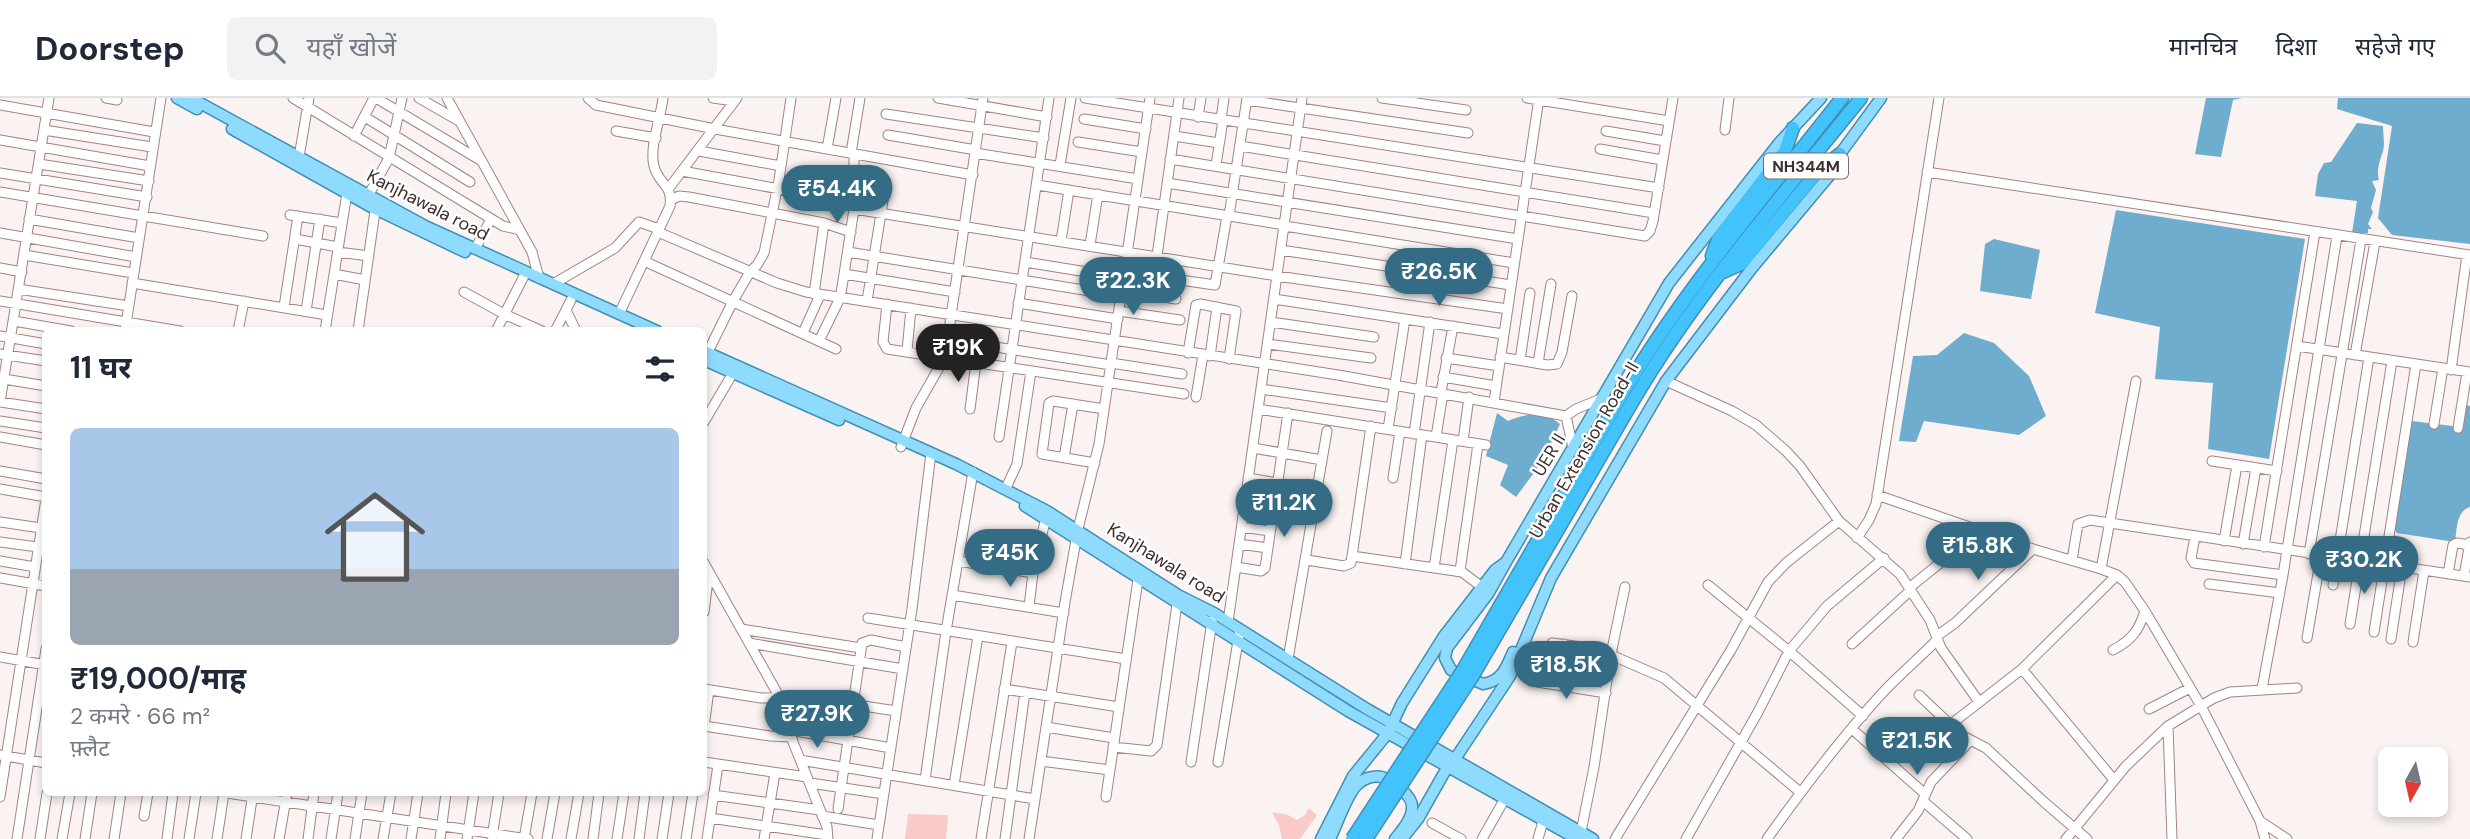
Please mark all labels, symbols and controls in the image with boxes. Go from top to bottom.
search box [227,17,717,80]
text: Doorstep [35,27,185,70]
icon: search [251,29,289,67]
text: यहाँ खोजें [307,30,396,64]
text: मानचित्र [2169,31,2238,62]
text: दिशा [2276,31,2317,62]
text: सहेजे गए [2355,31,2435,62]
road number: NH344M [1764,153,1848,178]
street label: Kanjhawala road [363,164,493,246]
pin: ₹54.4K [780,166,894,225]
text: ₹54.4K [797,173,877,203]
pin: ₹26.5K [1382,248,1496,308]
text: ₹26.5K [1401,256,1477,286]
pin: ₹22.3K [1076,258,1190,317]
text: ₹22.3K [1095,265,1171,295]
pin: ₹19K [917,324,999,384]
text: ₹19K [932,332,984,362]
text: 11 घर [70,348,132,387]
icon: filters [641,350,679,388]
street label: Urban Extension Road-II [1524,357,1644,543]
street label: UER II [1527,429,1571,481]
icon: home [312,474,438,600]
pin: ₹11.2K [1227,480,1341,539]
text: ₹11.2K [1252,487,1316,517]
street label: Kanjhawala road [1103,517,1229,609]
pin: ₹15.8K [1921,522,2035,582]
pin: ₹45K [969,530,1051,589]
text: ₹15.8K [1942,530,2014,560]
pin: ₹30.2K [2307,536,2421,596]
text: ₹45K [981,537,1039,567]
text: ₹30.2K [2325,544,2403,574]
pin: ₹18.5K [1509,642,1623,701]
text: ₹18.5K [1530,649,1602,679]
text: ₹19,000/माह [70,659,246,698]
pin: ₹27.9K [760,690,874,750]
text: ₹27.9K [781,698,853,728]
text: 2 कमरे · 66 m² [70,701,210,731]
pin: ₹21.5K [1860,718,1974,777]
text: ₹21.5K [1882,725,1952,755]
text: फ़्लैट [70,733,110,763]
north arrow [2378,747,2448,817]
map controls [2378,747,2448,817]

